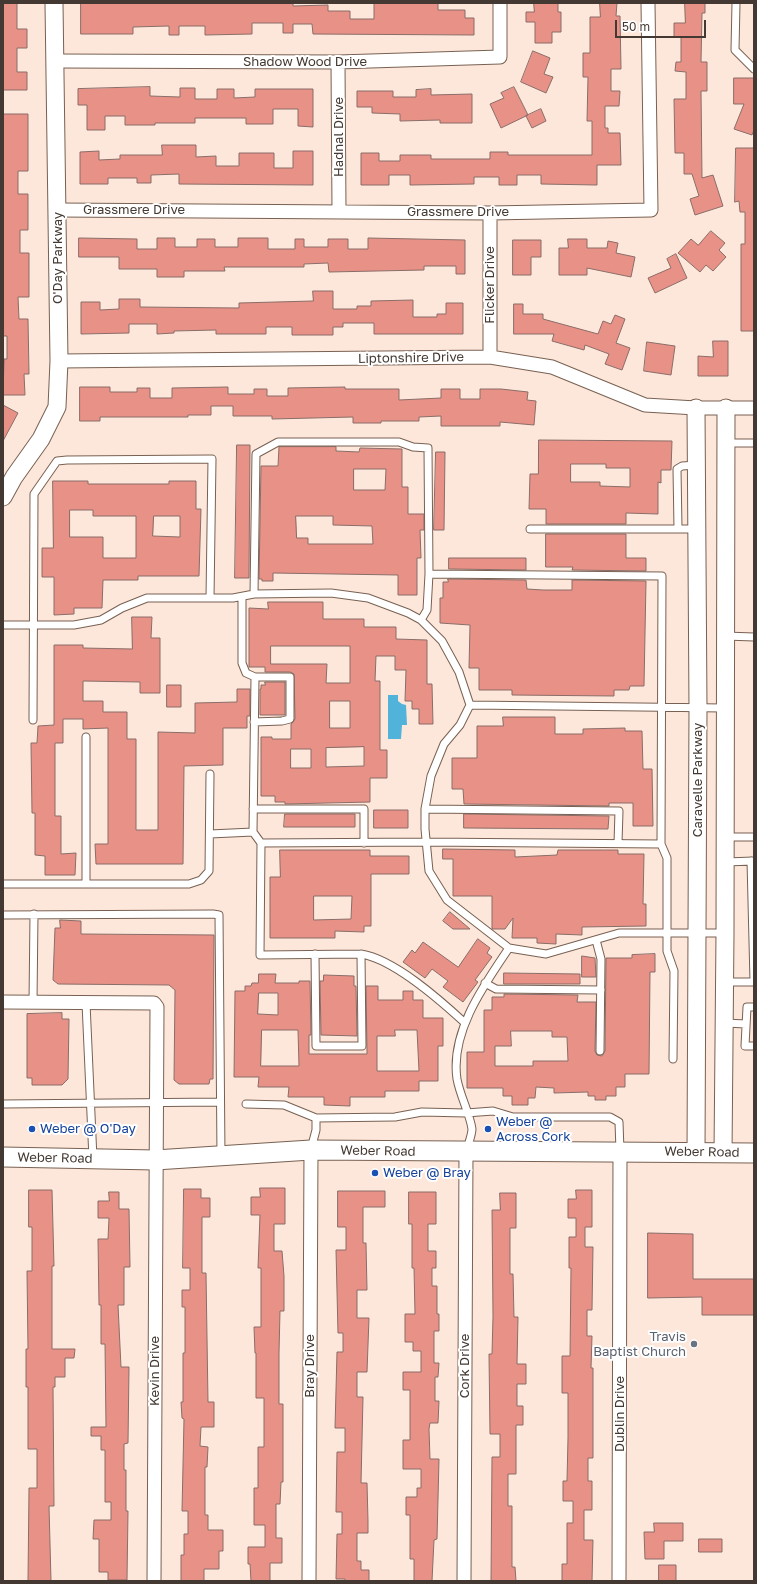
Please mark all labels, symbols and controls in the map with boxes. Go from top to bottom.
scale bar [617,12,708,38]
text: 50 m [622,19,650,34]
street label: Shadow Wood Drive [243,54,367,70]
street label: Hadnal Drive [331,97,347,177]
street label: Grassmere Drive [83,202,185,218]
street label: Grassmere Drive [407,204,509,220]
street label: O'Day Parkway [50,212,66,304]
street label: Flicker Drive [482,246,498,324]
street label: Liptonshire Drive [358,349,464,367]
street label: Caravelle Parkway [690,723,706,837]
place label: Weber @ Across Cork [496,1114,570,1145]
place label: Weber @ O'Day [40,1121,136,1137]
marker: Weber @ O'Day [27,1124,37,1134]
marker: Weber @ Across Cork [483,1124,493,1134]
street label: Weber Road [340,1143,416,1159]
street label: Weber Road [664,1144,740,1160]
street label: Weber Road [17,1150,93,1166]
place label: Weber @ Bray [383,1165,471,1181]
marker: Weber @ Bray [370,1168,380,1178]
place label: Travis Baptist Church [593,1329,686,1360]
street label: Bray Drive [302,1334,318,1398]
street label: Cork Drive [457,1334,473,1398]
street label: Kevin Drive [147,1336,163,1406]
marker: Travis Baptist Church [689,1339,699,1349]
street label: Dublin Drive [612,1376,628,1452]

